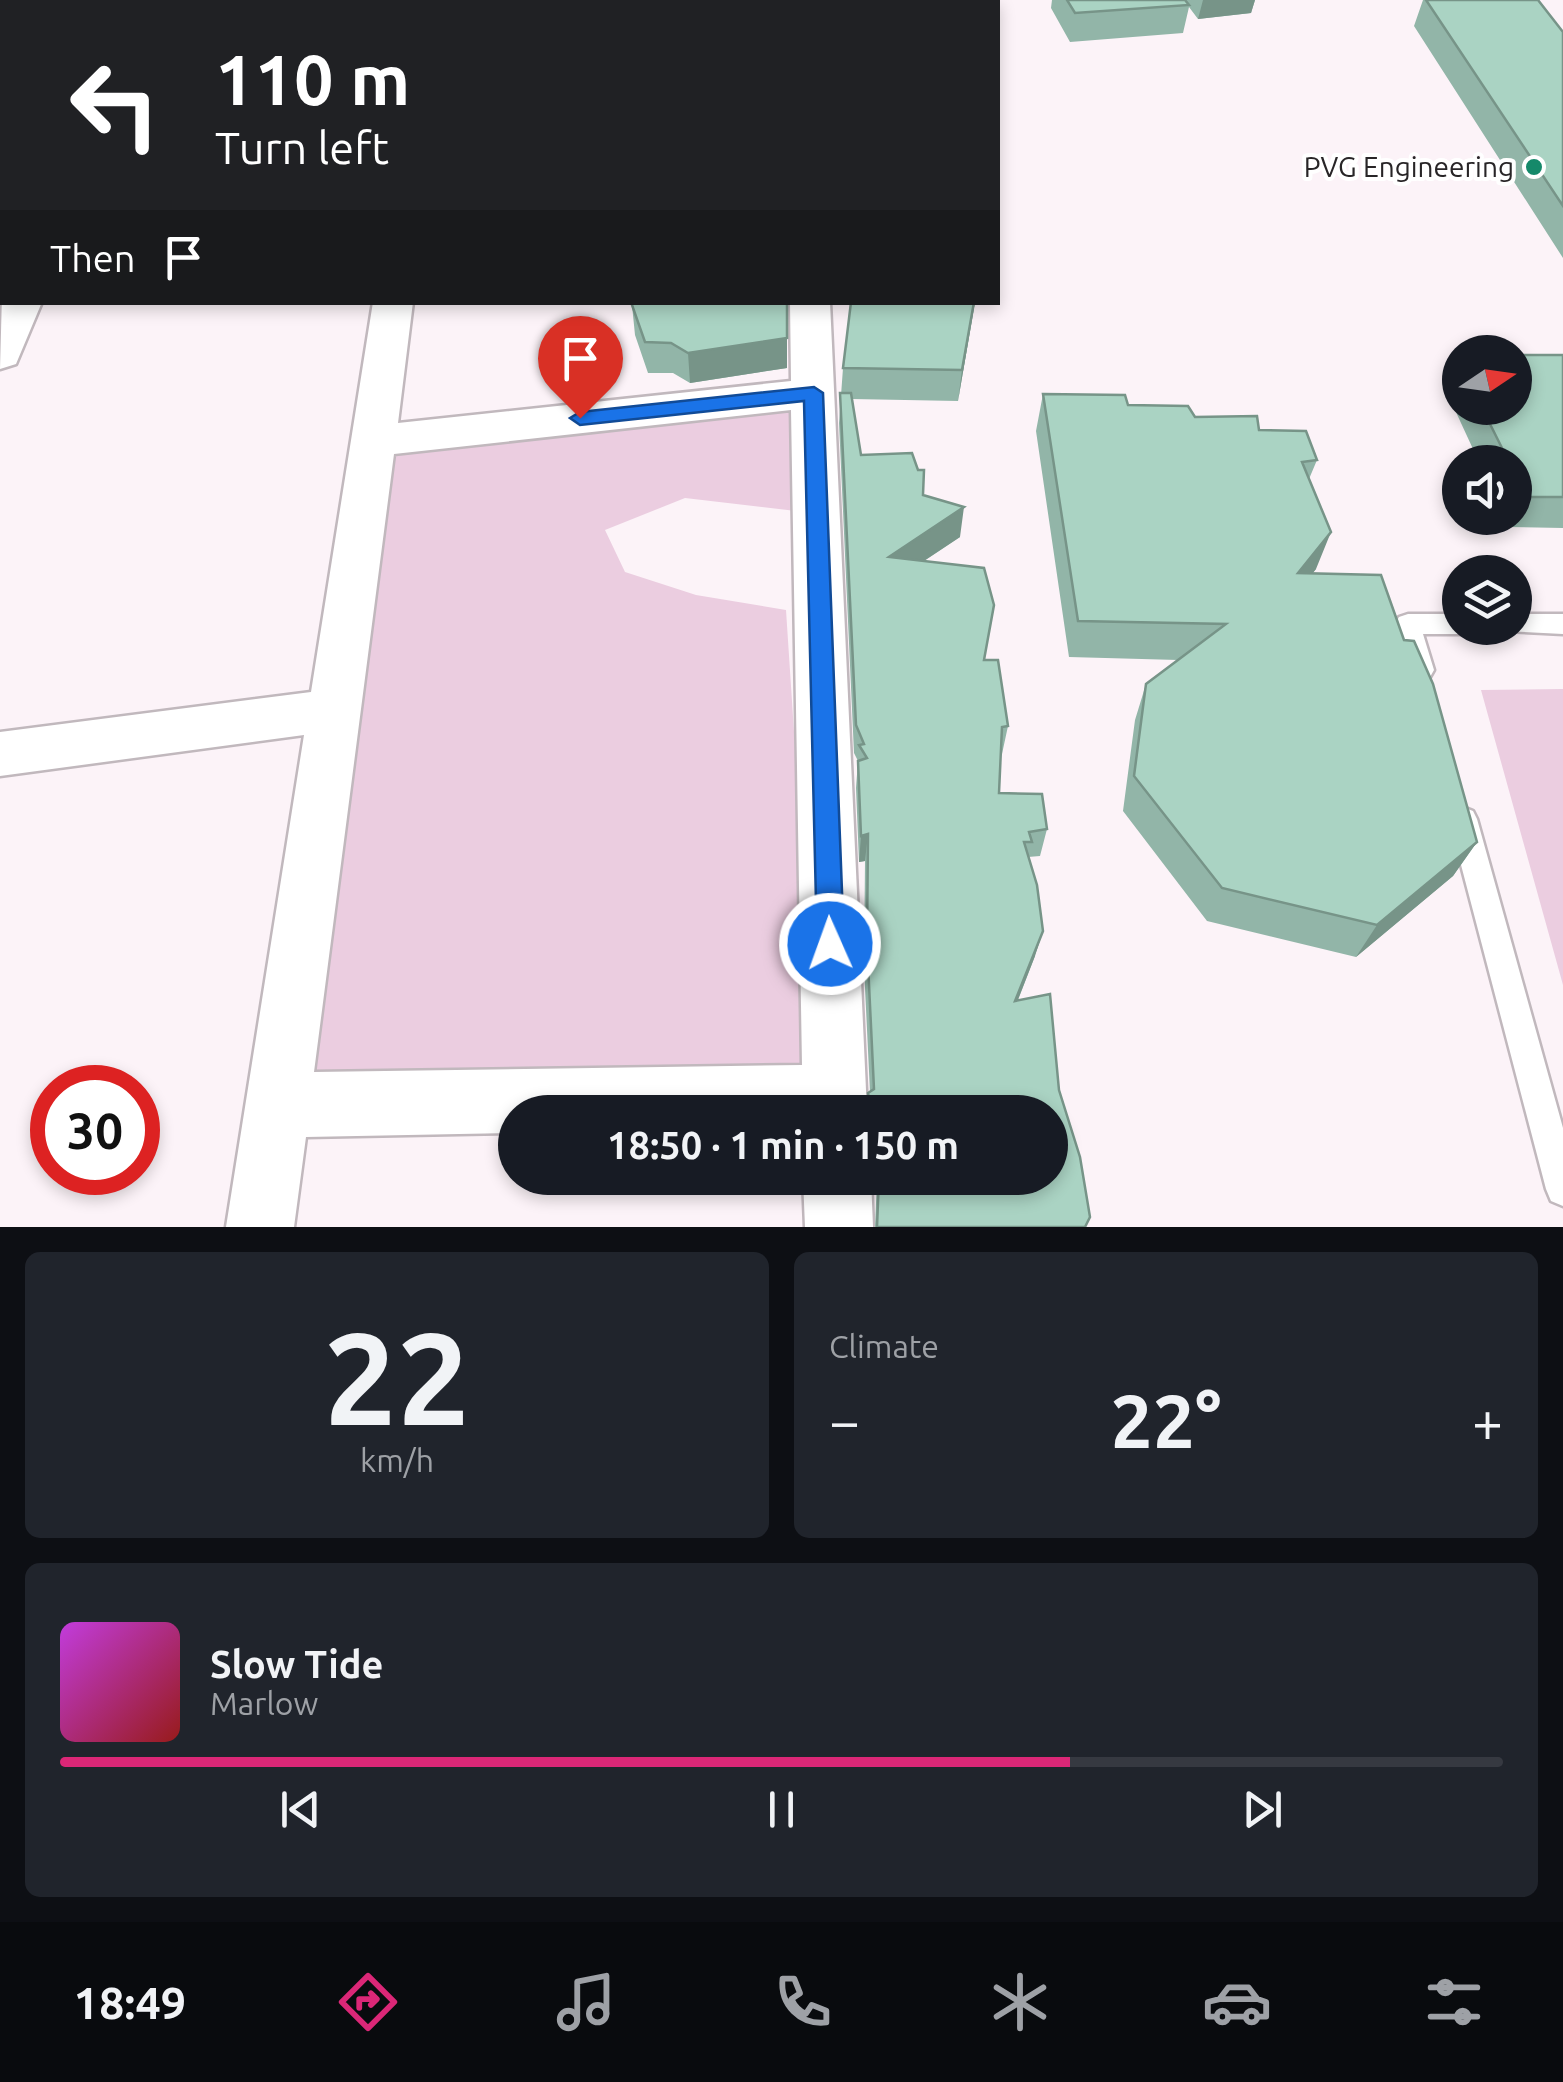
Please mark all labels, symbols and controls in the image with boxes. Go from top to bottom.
icon: left [50,40,180,170]
text: 110 m [215,40,410,118]
text: Turn left [215,122,389,173]
place label: PVG Engineering [1304,151,1514,182]
marker: PVG Engineering [1523,156,1545,178]
icon: arrive [156,230,211,285]
text: Then [50,237,136,279]
pin [538,316,623,419]
icon: arrive [553,331,608,386]
north arrow [1442,335,1532,425]
map controls [1442,335,1532,645]
button: sound [1442,445,1532,535]
button: layers [1442,555,1532,645]
position arrow [778,892,882,996]
speed limit sign: 30 [30,1065,160,1195]
text: 18:50 · 1 min · 150 m [607,1124,959,1166]
text: 22 [324,1304,470,1450]
text: Climate [829,1328,939,1364]
text: 22° [1110,1378,1222,1462]
text: − [829,1390,860,1451]
text: + [1472,1390,1503,1451]
text: km/h [360,1442,434,1478]
text: Slow Tide [210,1643,383,1685]
text: Marlow [210,1685,318,1721]
icon: previous [273,1782,328,1837]
icon: pause [754,1782,809,1837]
icon: next [1235,1782,1290,1837]
icon: directions [333,1967,403,2037]
icon: music [551,1967,621,2037]
icon: phone [768,1967,838,2037]
icon: climate [985,1967,1055,2037]
icon: car [1202,1967,1272,2037]
icon: filters [1419,1967,1489,2037]
text: 18:49 [74,1977,186,2028]

